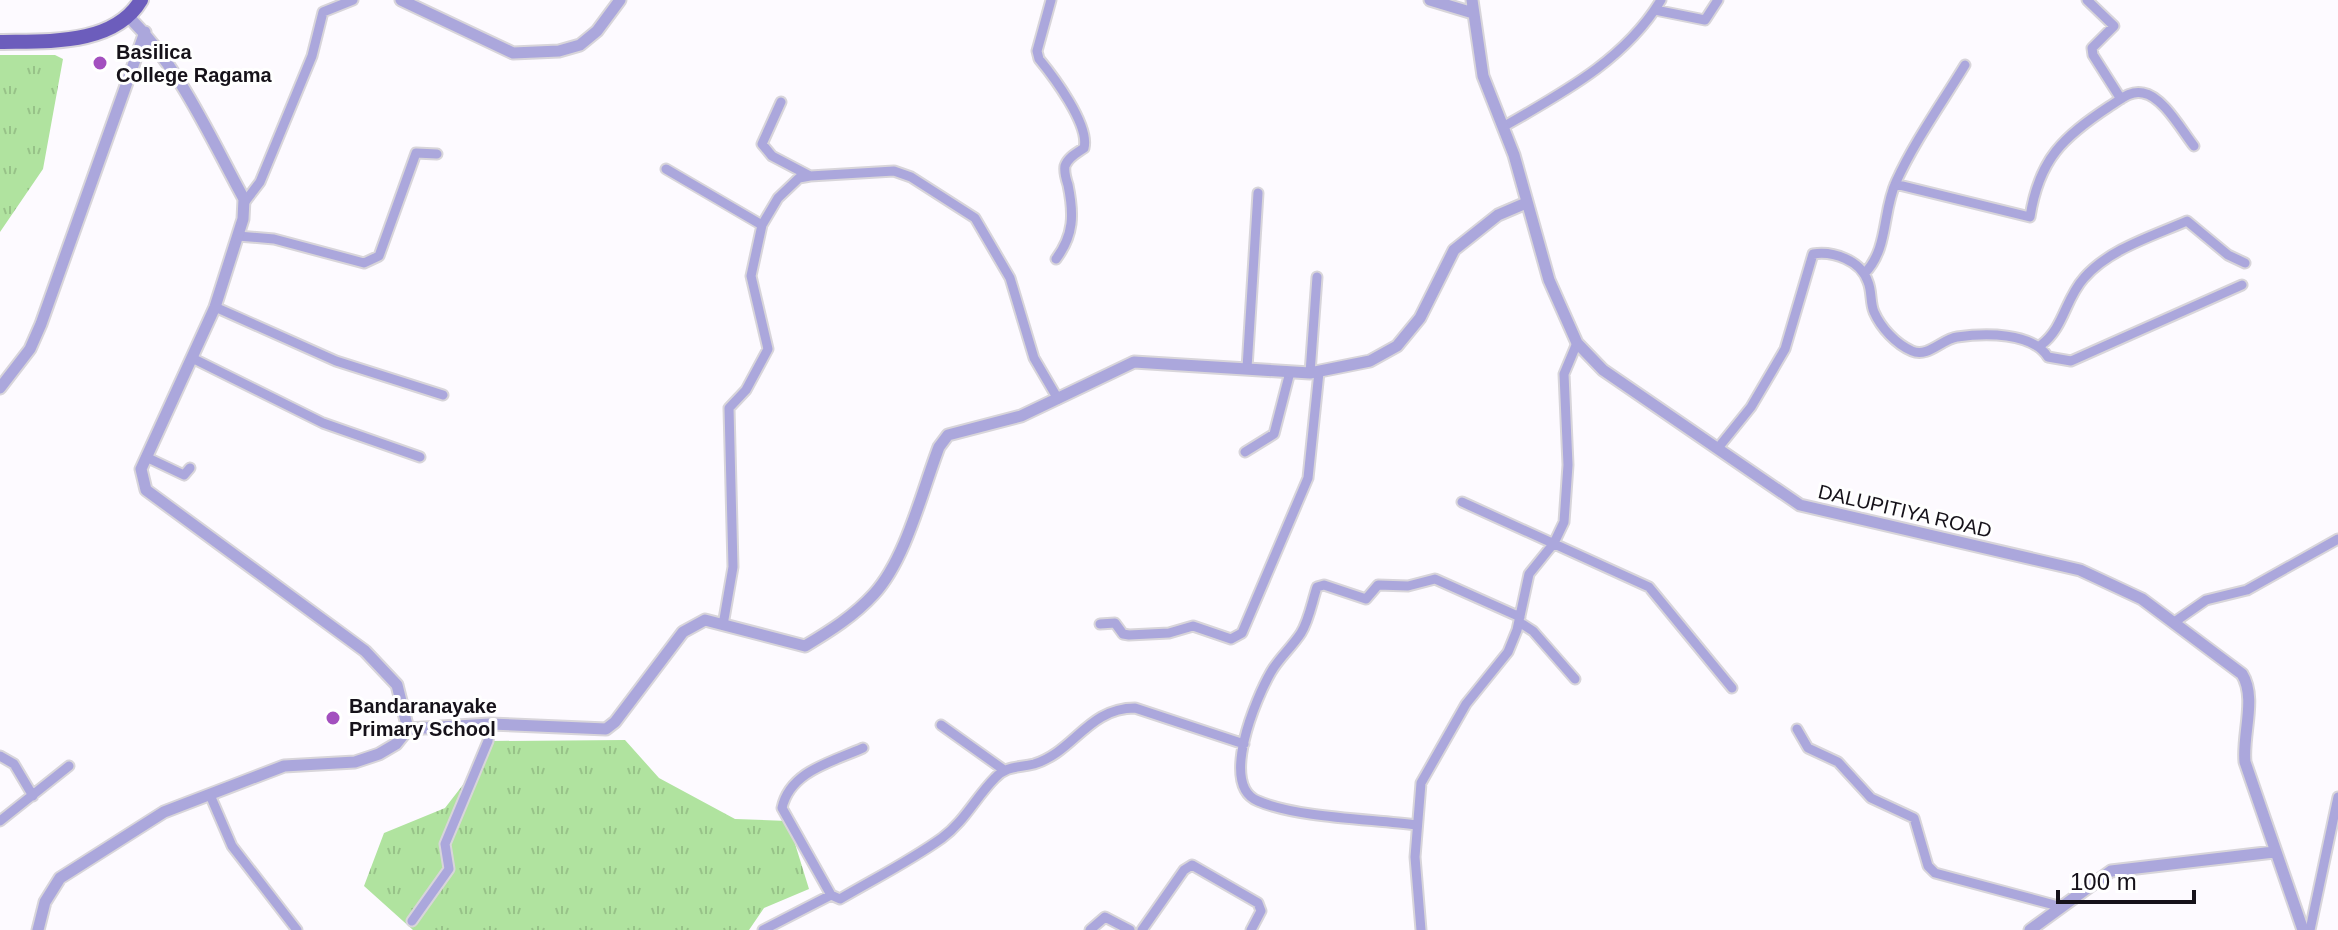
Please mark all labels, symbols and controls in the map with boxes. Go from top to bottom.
place label: Basilica College Ragama [116,41,272,86]
marker: Basilica College Ragama [91,54,109,72]
street label: DALUPITIYA ROAD [1816,480,1994,542]
place label: Bandaranayake Primary School [349,695,497,740]
marker: Bandaranayake Primary School [324,709,342,727]
scale bar [2058,854,2194,904]
text: 100 m [2070,868,2137,895]

